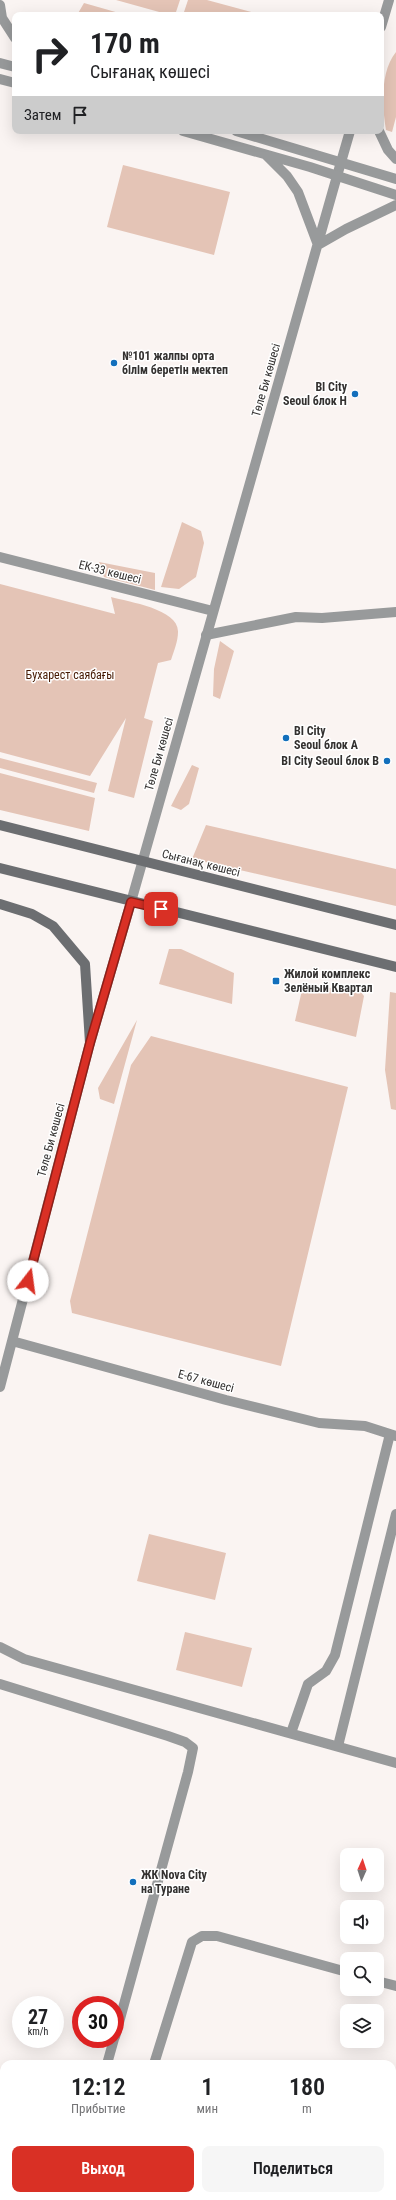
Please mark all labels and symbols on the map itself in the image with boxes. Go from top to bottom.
street label: Төле Би көшесі [249,342,283,418]
place label: №101 жалпы орта білім беретін мектеп [122,349,228,377]
marker: №101 жалпы орта білім беретін мектеп [109,358,119,368]
place label: BI City Seoul блок H [283,380,348,408]
marker: BI City Seoul блок H [350,389,360,399]
street label: ЕК-33 көшесі [77,557,143,587]
park label: Бухарест саябағы [26,668,114,682]
street label: Төле Би көшесі [142,716,176,792]
place label: BI City Seoul блок A [294,724,359,752]
marker: BI City Seoul блок A [281,733,291,743]
place label: BI City Seoul блок B [281,754,379,768]
marker: BI City Seoul блок B [382,756,392,766]
street label: Сығанақ көшесі [160,847,242,879]
pin [144,892,178,926]
place label: Жилой комплекс Зелёный Квартал [284,967,373,995]
marker: Жилой комплекс Зелёный Квартал [271,976,281,986]
street label: Төле Би көшесі [34,1102,68,1178]
position arrow [7,1260,49,1302]
street label: Е-67 көшесі [176,1367,236,1395]
north arrow [340,1848,384,1892]
place label: ЖК Nova City на Туране [141,1868,208,1896]
marker: ЖК Nova City на Туране [128,1877,138,1887]
speed limit sign: 30 [72,1996,124,2048]

